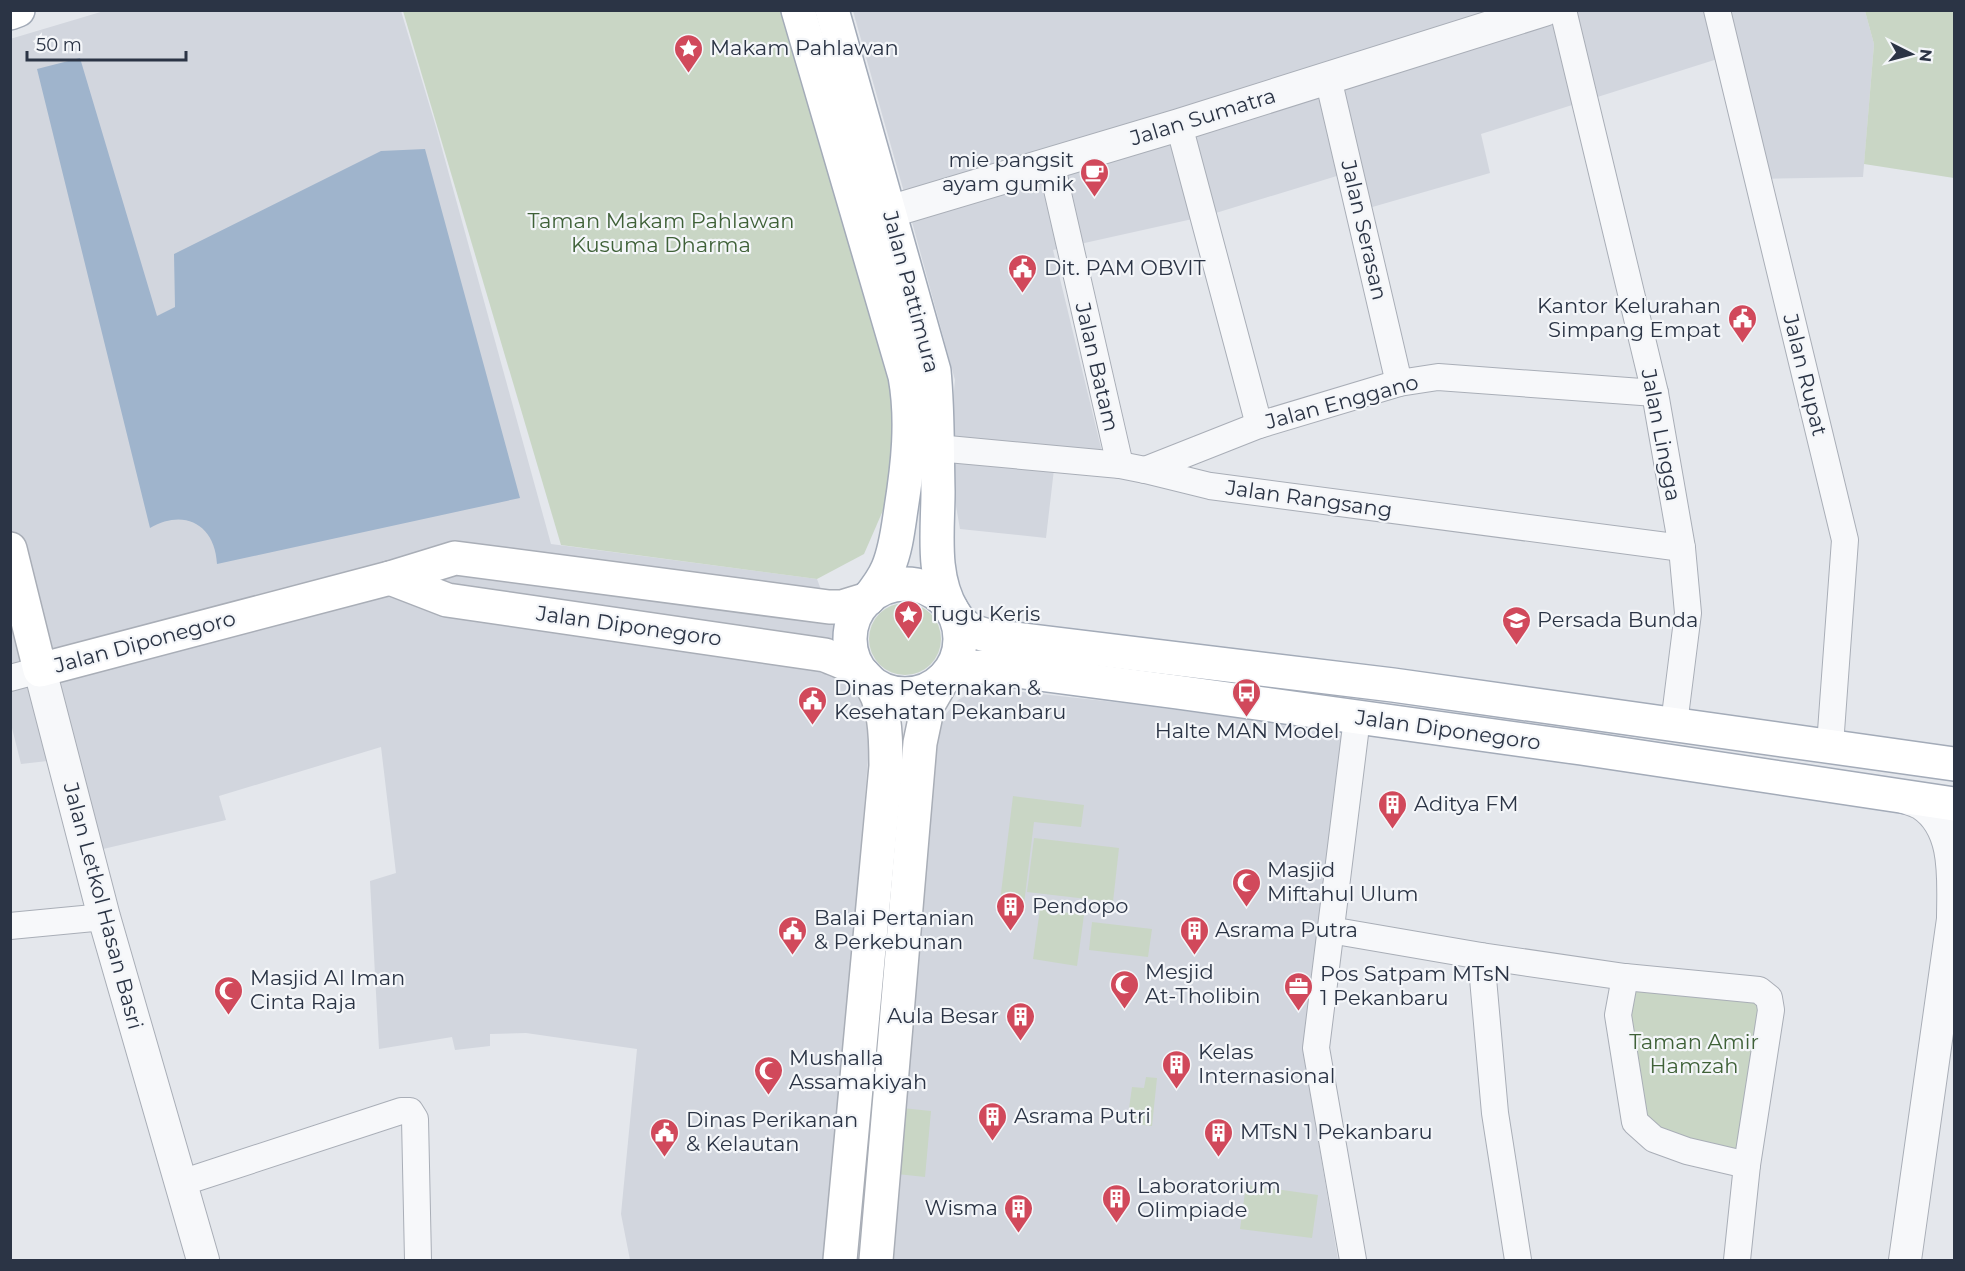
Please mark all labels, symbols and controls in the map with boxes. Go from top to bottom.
scale bar [27,24,186,62]
north arrow [1881,24,1941,84]
place icon: Makam Pahlawan [673,32,705,74]
text: 50 m [36,34,82,56]
place label: Makam Pahlawan [710,35,899,60]
text: N [1915,48,1936,63]
street label: Jalan Sumatra [1126,83,1279,151]
place label: mie pangsit ayam gumik [942,147,1074,196]
cafe icon: mie pangsit ayam gumik [1079,156,1111,198]
street label: Jalan Serasan [1336,156,1393,302]
street label: Jalan Pattimura [878,207,945,376]
park label: Taman Makam Pahlawan Kusuma Dharma [528,208,795,257]
public building icon: Dit. PAM OBVIT [1007,252,1039,294]
place label: Dit. PAM OBVIT [1044,255,1206,280]
place label: Kantor Kelurahan Simpang Empat [1537,293,1721,342]
street label: Jalan Batam [1070,299,1124,434]
public building icon: Kantor Kelurahan Simpang Empat [1726,302,1758,344]
street label: Jalan Rupat [1778,310,1833,439]
street label: Jalan Lingga [1636,366,1687,503]
street label: Jalan Enggano [1262,369,1421,434]
street label: Jalan Rangsang [1223,474,1394,523]
place icon: Tugu Keris [892,598,924,640]
street label: Jalan Diponegoro [534,600,723,651]
place label: Tugu Keris [929,601,1040,626]
school or university icon: Persada Bunda [1500,604,1532,646]
street label: Jalan Diponegoro [50,605,238,678]
place label: Persada Bunda [1537,607,1698,632]
place label: Dinas Peternakan & Kesehatan Pekanbaru [834,675,1066,724]
bus stop icon: Halte MAN Model [1231,676,1263,718]
public building icon: Dinas Peternakan & Kesehatan Pekanbaru [797,684,829,726]
street label: Jalan Diponegoro [1353,704,1542,755]
place label: Halte MAN Model [1155,718,1339,743]
street label: Jalan Letkol Hasan Basri [58,779,149,1032]
building icon: Aditya FM [1377,788,1409,830]
place label: Aditya FM [1414,791,1519,816]
place label: Masjid Miftahul Ulum [1267,857,1418,906]
mosque icon: Masjid Miftahul Ulum [1230,866,1262,908]
building icon: Pendopo [995,890,1027,932]
place label: Pendopo [1032,893,1129,918]
place label: Balai Pertanian & Perkebunan [814,905,975,954]
public building icon: Balai Pertanian & Perkebunan [777,914,809,956]
building icon: Asrama Putra [1178,914,1210,956]
place label: Asrama Putra [1215,917,1358,942]
place label: Mesjid At-Tholibin [1145,959,1260,1008]
place label: Pos Satpam MTsN 1 Pekanbaru [1320,961,1511,1010]
place label: Masjid Al Iman Cinta Raja [250,965,405,1014]
mosque icon: Mesjid At-Tholibin [1108,968,1140,1010]
office icon: Pos Satpam MTsN 1 Pekanbaru [1283,970,1315,1012]
mosque icon: Masjid Al Iman Cinta Raja [213,974,245,1016]
building icon: Aula Besar [1004,1000,1036,1042]
place label: Aula Besar [887,1003,999,1028]
park label: Taman Amir Hamzah [1629,1029,1759,1078]
place label: Kelas Internasional [1198,1039,1336,1088]
place label: Mushalla Assamakiyah [789,1045,927,1094]
building icon: Kelas Internasional [1161,1048,1193,1090]
mosque icon: Mushalla Assamakiyah [752,1054,784,1096]
building icon: Asrama Putri [977,1100,1009,1142]
place label: Asrama Putri [1014,1103,1151,1128]
place label: Dinas Perikanan & Kelautan [686,1107,858,1156]
public building icon: Dinas Perikanan & Kelautan [649,1116,681,1158]
building icon: MTsN 1 Pekanbaru [1203,1116,1235,1158]
place label: MTsN 1 Pekanbaru [1240,1119,1433,1144]
place label: Laboratorium Olimpiade [1137,1173,1281,1222]
building icon: Laboratorium Olimpiade [1100,1182,1132,1224]
building icon: Wisma [1003,1192,1035,1234]
place label: Wisma [924,1195,998,1220]

